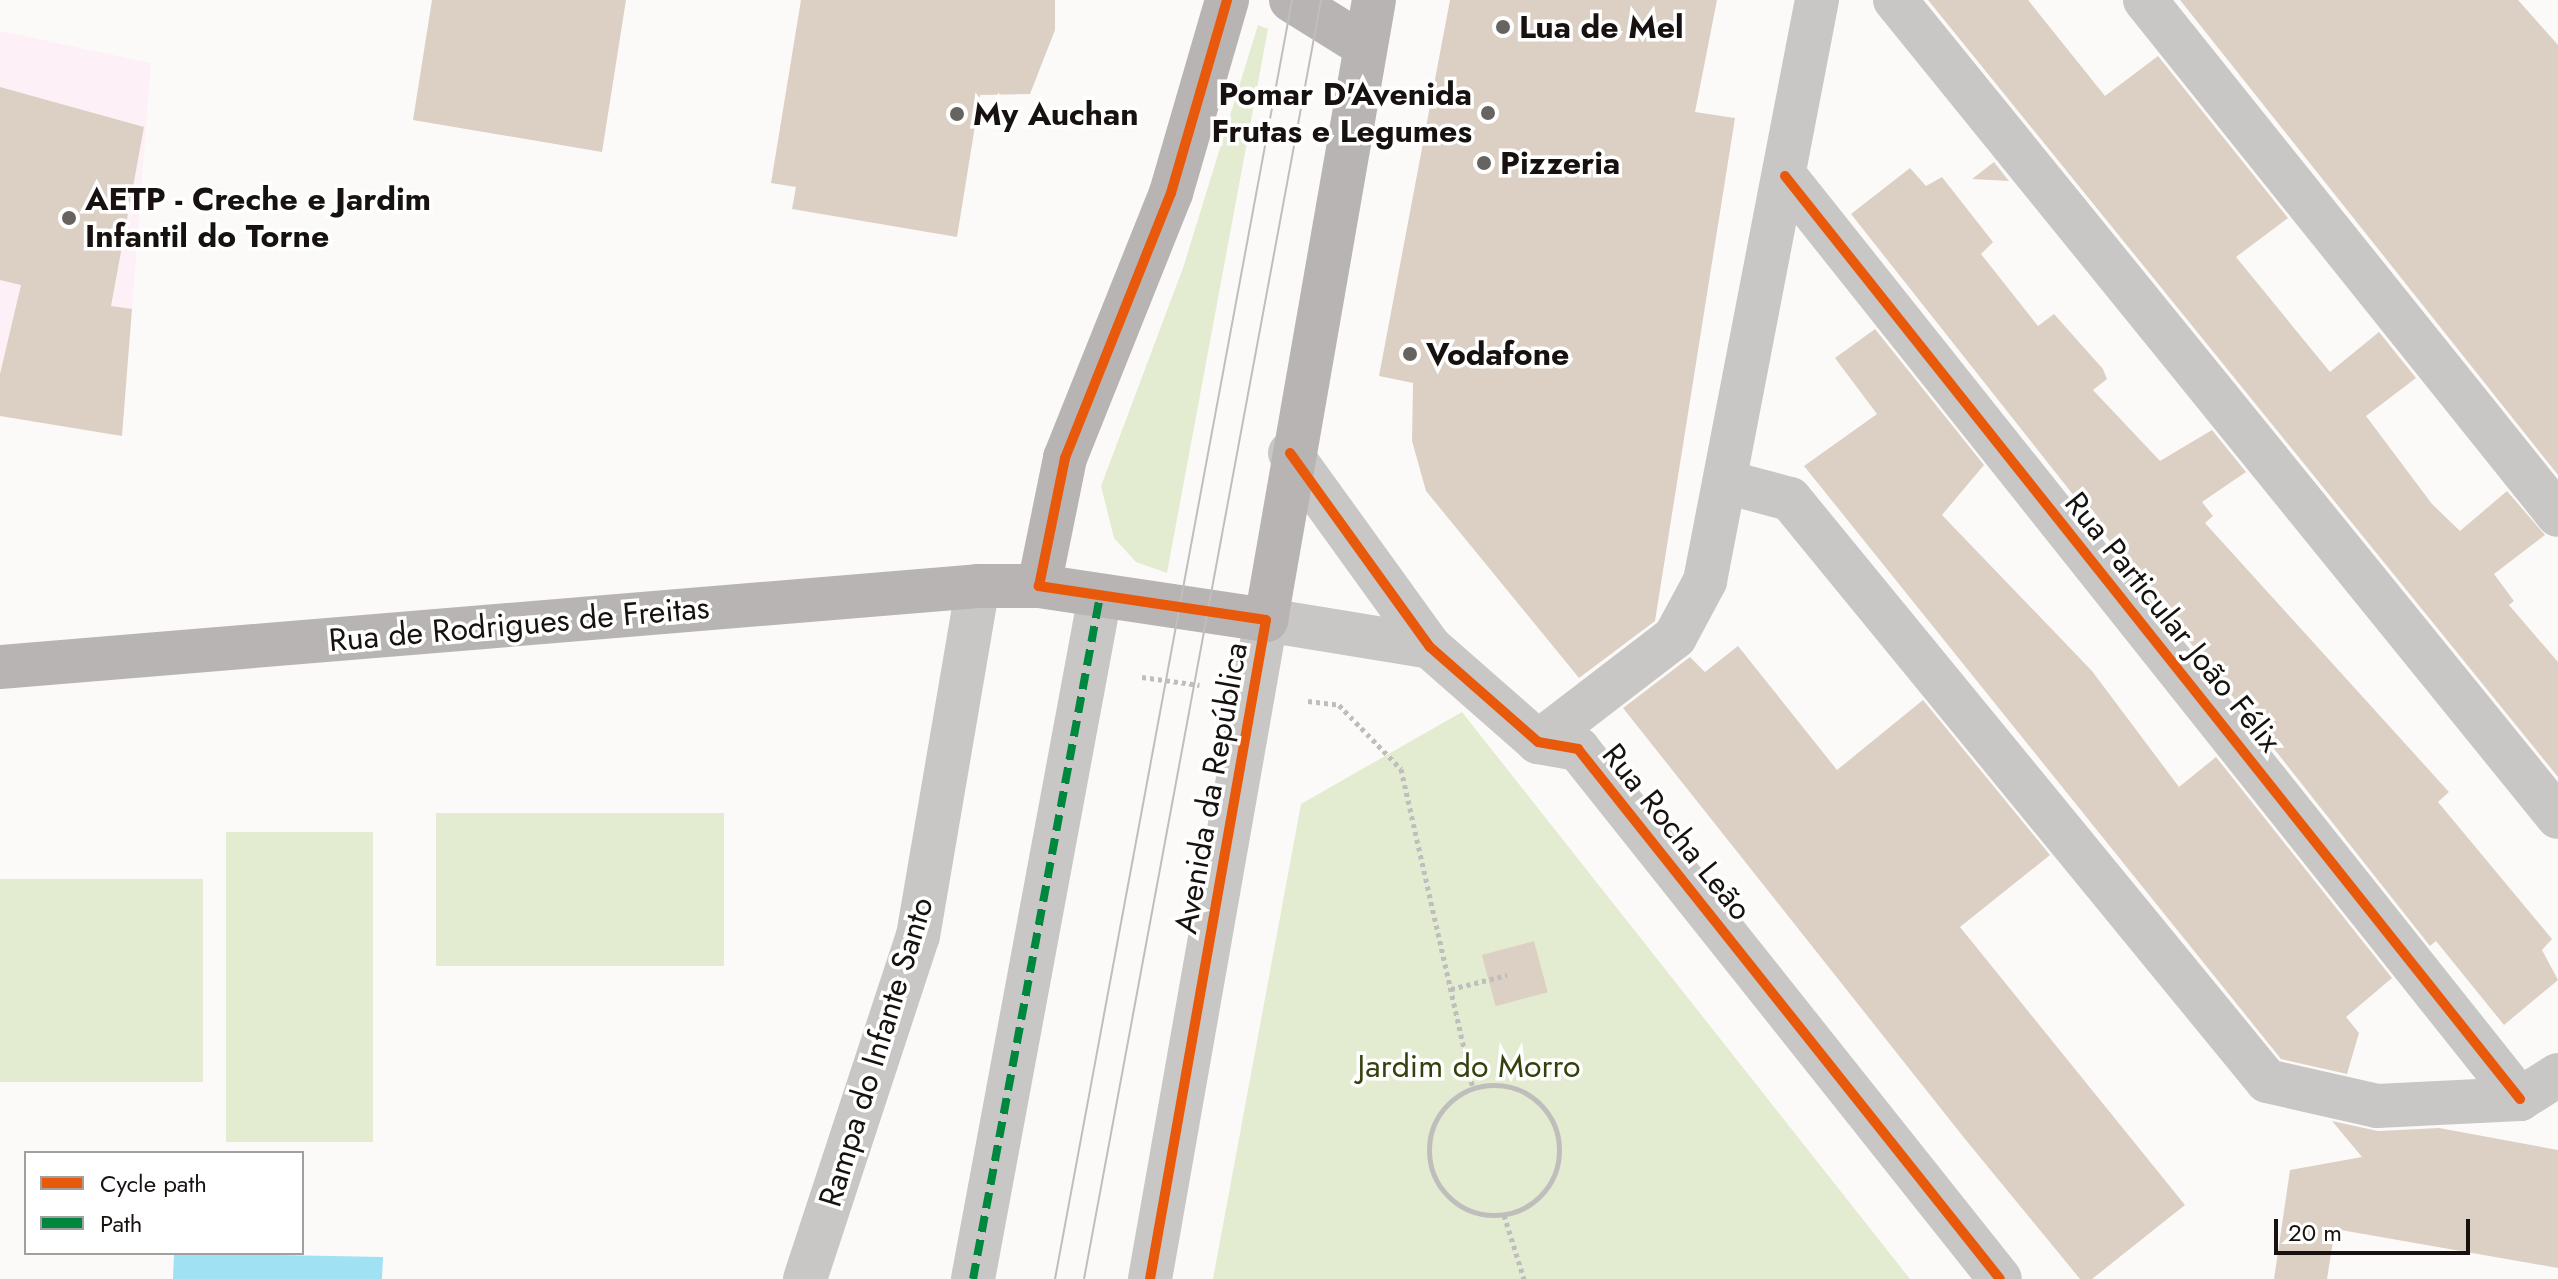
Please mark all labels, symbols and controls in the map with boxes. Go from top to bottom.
place label: Lua de Mel [1519,8,1684,46]
marker: Lua de Mel [1494,18,1512,36]
place label: Pomar D'Avenida Frutas e Legumes [1212,76,1472,151]
place label: My Auchan [973,95,1139,133]
marker: Pomar D'Avenida Frutas e Legumes [1479,104,1497,122]
marker: My Auchan [948,105,966,123]
place label: Pizzeria [1500,144,1620,182]
marker: Pizzeria [1475,154,1493,172]
place label: AETP - Creche e Jardim Infantil do Torne [85,181,431,256]
marker: AETP - Creche e Jardim Infantil do Torne [60,209,78,227]
place label: Vodafone [1426,335,1569,373]
marker: Vodafone [1401,345,1419,363]
street label: Rua Particular João Félix [2057,485,2289,759]
street label: Rua de Rodrigues de Freitas [327,588,711,660]
street label: Avenida da República [1166,639,1256,937]
street label: Rua Rocha Leão [1594,736,1760,928]
street label: Rampa do Infante Santo [811,893,941,1211]
park label: Jardim do Morro [1358,1047,1580,1085]
legend [24,1151,304,1255]
text: Cycle path [100,1166,207,1201]
scale bar [2278,1203,2474,1253]
text: Path [100,1206,142,1241]
text: 20 m [2288,1215,2342,1250]

